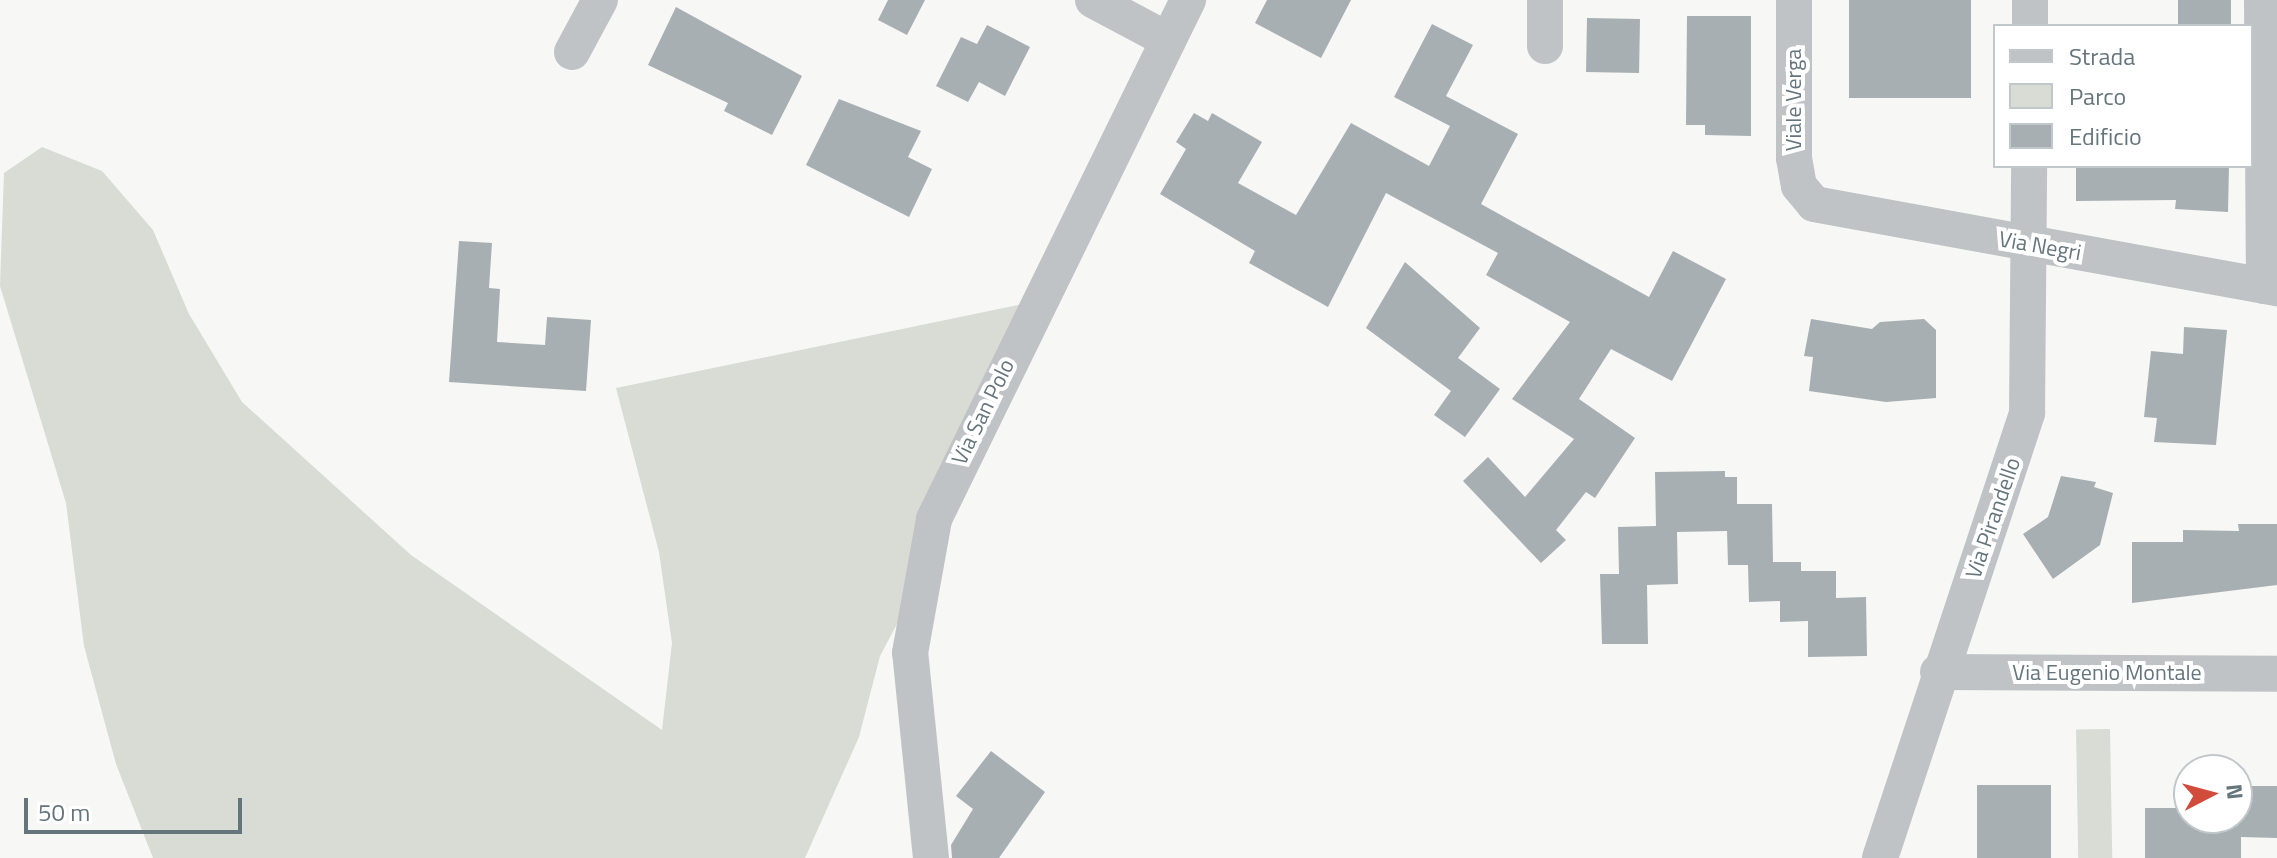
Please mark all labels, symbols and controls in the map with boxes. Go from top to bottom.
legend [1993,24,2253,168]
text: Strada [2069,38,2135,74]
street label: Viale Verga [1781,49,1807,151]
text: Parco [2069,78,2126,114]
text: Edificio [2069,118,2142,154]
street label: Via Negri [1997,226,2083,266]
street label: Via San Polo [946,355,1020,469]
street label: Via Pirandello [1960,454,2026,582]
street label: Via Eugenio Montale [2012,660,2202,686]
north arrow [2173,754,2253,834]
scale bar [28,782,246,832]
text: N [2217,782,2253,801]
text: 50 m [38,794,90,830]

